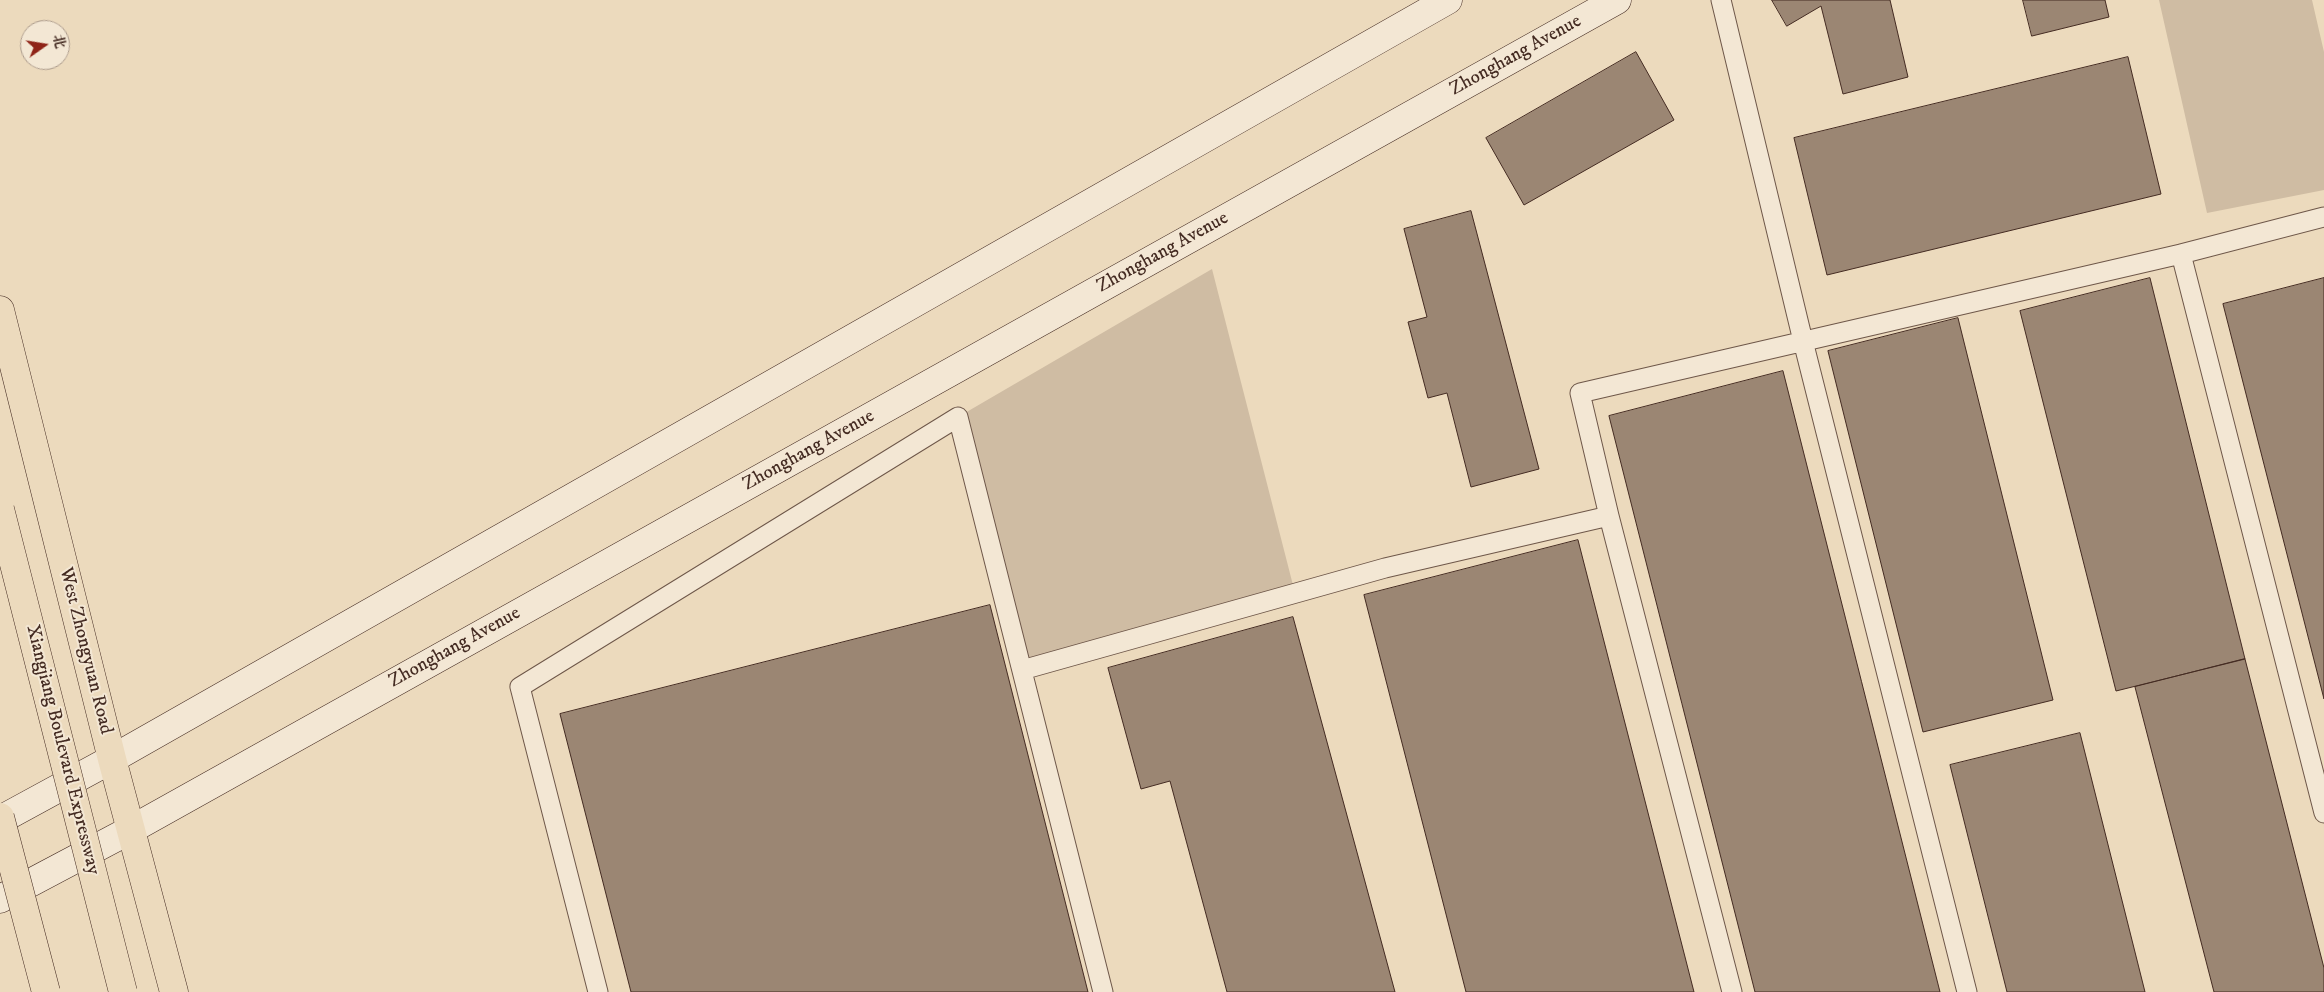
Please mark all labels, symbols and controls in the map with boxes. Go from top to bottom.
street label: Zhonghang Avenue [1446,10,1586,102]
north arrow [20,20,70,70]
text: 北 [48,33,69,51]
street label: Zhonghang Avenue [1093,207,1233,299]
street label: Zhonghang Avenue [739,405,879,497]
street label: West Zhongyuan Road [53,565,117,737]
street label: Zhonghang Avenue [385,602,525,694]
street label: Xiangjiang Boulevard Expressway [20,623,104,877]

